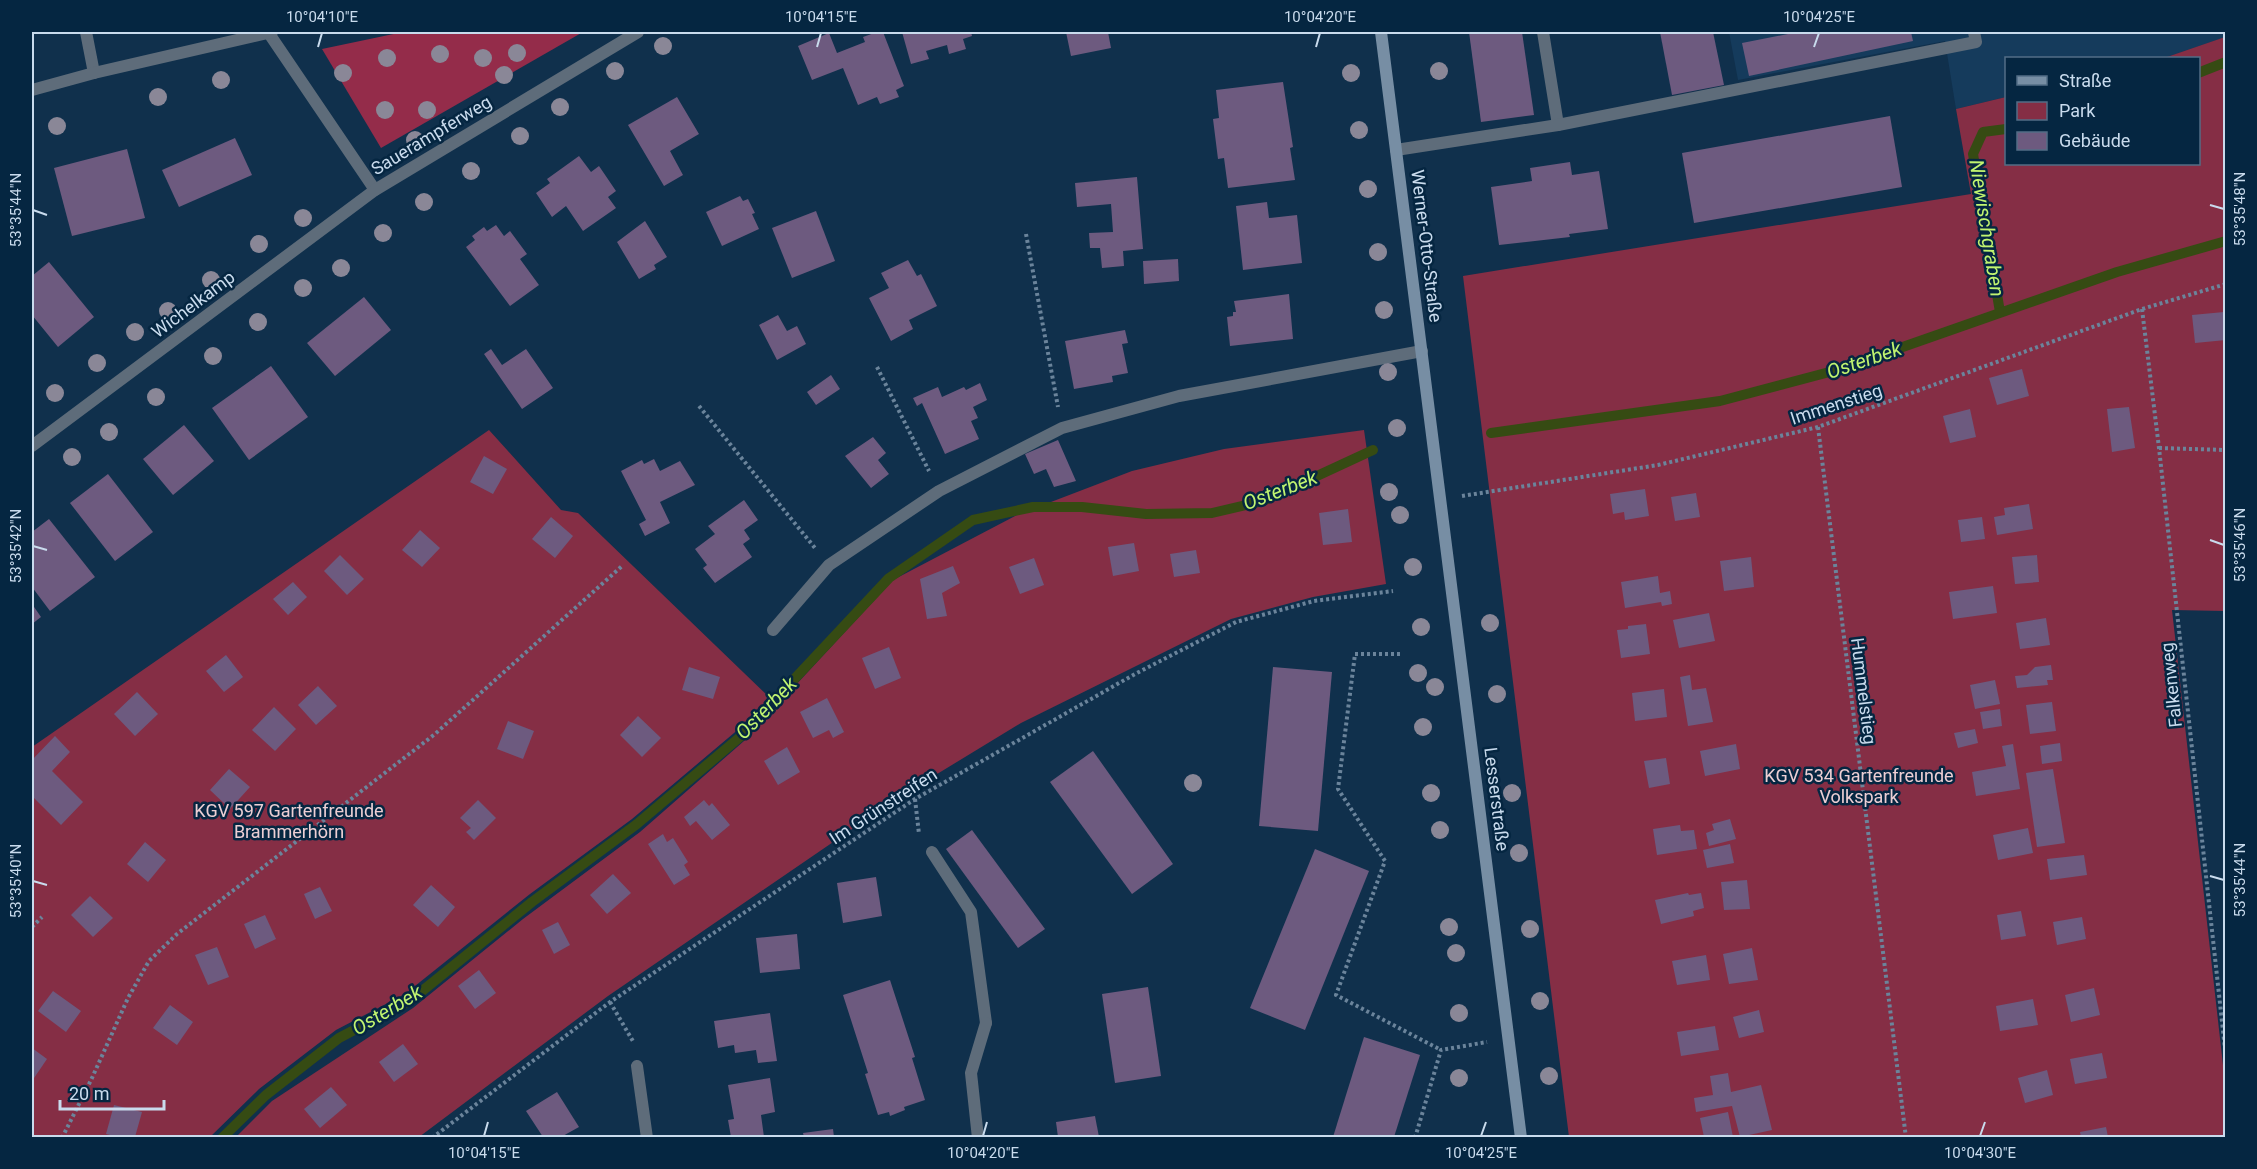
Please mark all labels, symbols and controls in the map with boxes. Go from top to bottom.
text: 10°04'10"E [286,8,359,26]
text: 10°04'15"E [785,8,858,26]
text: 10°04'20"E [1284,8,1357,26]
text: 10°04'25"E [1783,8,1856,26]
legend [2005,57,2200,165]
text: Straße [2059,70,2111,91]
street label: Sauerampferweg [367,91,495,179]
text: Park [2059,100,2096,121]
text: Gebäude [2059,130,2130,151]
water label: Niewischgraben [1964,158,2010,298]
street label: Werner-Otto-Straße [1407,169,1447,323]
text: 53°35'48"N [2231,172,2249,246]
text: 53°35'44"N [7,173,25,247]
street label: Wichelkamp [147,266,239,342]
water label: Osterbek [1823,336,1906,384]
street label: Immenstieg [1787,379,1885,429]
water label: Osterbek [1239,464,1322,515]
text: 53°35'46"N [2231,508,2249,582]
text: 53°35'42"N [7,509,25,583]
street label: Hummelstieg [1847,636,1881,746]
street label: Falkenweg [2156,641,2186,729]
water label: Osterbek [730,671,802,744]
street label: Lesserstraße [1480,746,1514,852]
street label: Im Grünstreifen [825,763,941,849]
park label: KGV 534 Gartenfreunde Volkspark [1764,765,1954,807]
park label: KGV 597 Gartenfreunde Brammerhörn [194,800,384,842]
text: 53°35'44"N [2231,843,2249,917]
text: 53°35'40"N [7,844,25,918]
water label: Osterbek [348,979,427,1040]
scale bar [60,1073,164,1111]
text: 20 m [69,1083,109,1104]
text: 10°04'15"E [448,1144,521,1162]
text: 10°04'20"E [947,1144,1020,1162]
text: 10°04'25"E [1445,1144,1518,1162]
text: 10°04'30"E [1944,1144,2017,1162]

